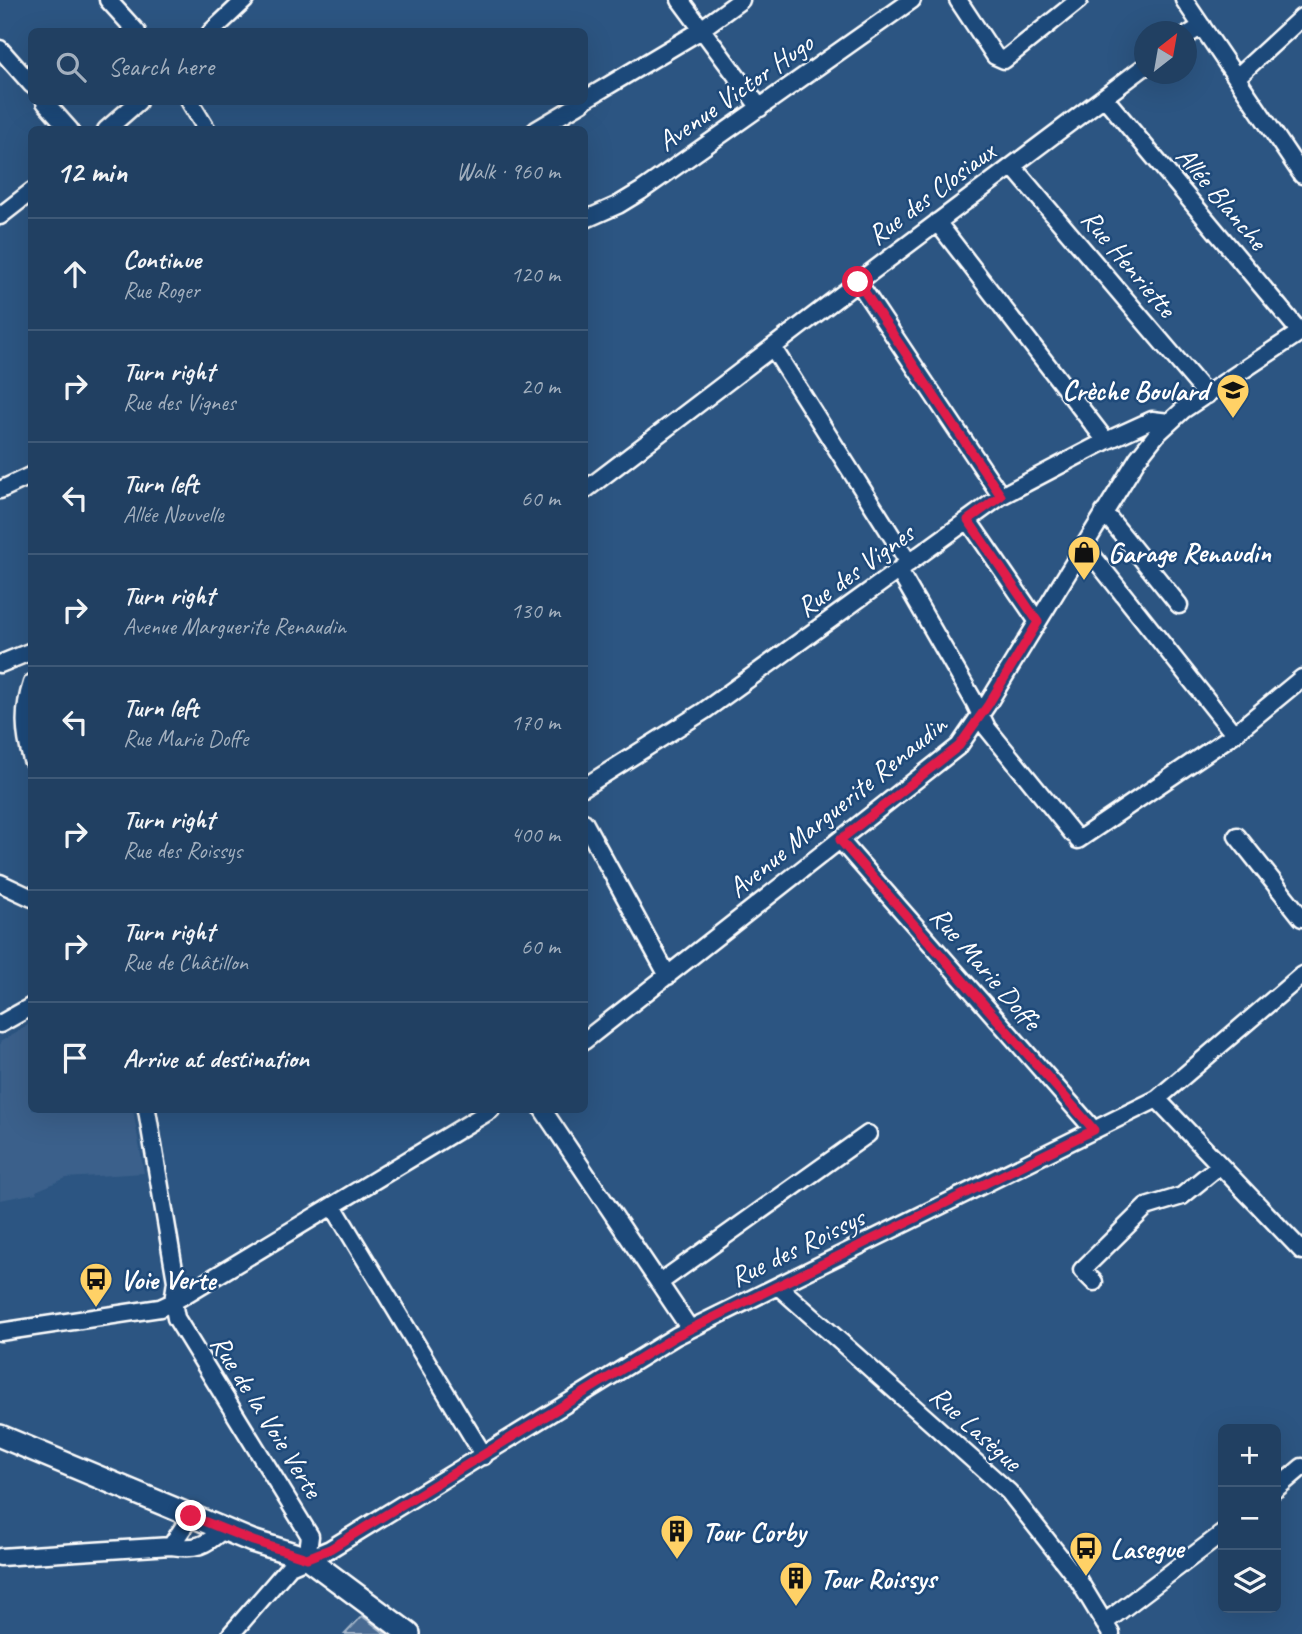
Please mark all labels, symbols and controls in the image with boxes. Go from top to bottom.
north arrow [1134,21,1197,84]
street label: Avenue Victor Hugo [650,24,822,159]
search box [28,28,588,105]
icon: search [52,48,90,86]
text: Search here [108,50,214,83]
street label: Rue des Closiaux [860,132,1004,252]
street label: Allée Blanche [1169,139,1277,258]
text: 12 min [56,153,127,191]
text: Walk · 960 m [456,157,560,186]
street label: Rue Henriette [1074,202,1185,325]
text: Continue [123,243,201,276]
icon: ahead [56,255,94,293]
text: 120 m [511,260,560,289]
route start [842,266,873,297]
text: Rue Roger [123,276,200,305]
text: Turn right [123,355,214,388]
icon: right [56,367,94,405]
school or university icon: Crèche Boulard [1214,371,1252,420]
text: 20 m [521,372,560,401]
place label: Crèche Boulard [1062,373,1213,408]
text: Rue des Vignes [123,388,236,417]
text: Turn left [123,467,198,500]
icon: left [56,479,94,517]
text: 60 m [521,484,560,513]
text: Allée Nouvelle [123,500,224,529]
street label: Rue des Vignes [789,514,923,624]
shop icon: Garage Renaudin [1065,533,1103,582]
place label: Garage Renaudin [1108,535,1272,570]
text: Turn right [123,579,214,612]
icon: right [56,591,94,629]
text: 130 m [511,596,560,625]
text: Avenue Marguerite Renaudin [123,612,346,641]
text: Turn left [123,691,198,724]
icon: left [56,703,94,741]
street label: Avenue Marguerite Renaudin [721,706,955,905]
text: 170 m [511,708,560,737]
text: Rue Marie Doffe [123,724,248,753]
text: Turn right [123,803,214,836]
icon: right [56,815,94,853]
text: 400 m [511,820,560,849]
text: Rue des Roissys [123,836,242,865]
street label: Rue Marie Doffe [923,899,1051,1038]
text: Turn right [123,915,214,948]
icon: right [56,927,94,965]
text: 60 m [521,932,560,961]
text: Rue de Châtillon [123,948,248,977]
icon: arrive [56,1039,94,1077]
text: Arrive at destination [123,1042,309,1075]
street label: Rue des Roissys [724,1198,872,1294]
bus stop icon: Voie Verte [77,1260,115,1309]
place label: Voie Verte [120,1262,218,1297]
street label: Rue de la Voie Verte [203,1328,332,1505]
street label: Rue Lasègue [923,1378,1031,1480]
map controls [1218,1424,1281,1613]
button: + [1218,1424,1281,1487]
button: − [1218,1487,1281,1550]
route end [175,1500,206,1531]
building icon: Tour Corby [658,1512,696,1561]
place label: Tour Corby [702,1514,808,1549]
bus stop icon: Lasegue [1067,1529,1105,1578]
place label: Lasegue [1110,1531,1186,1566]
button: layers [1218,1550,1281,1613]
building icon: Tour Roissys [777,1559,815,1608]
place label: Tour Roissys [820,1561,939,1596]

